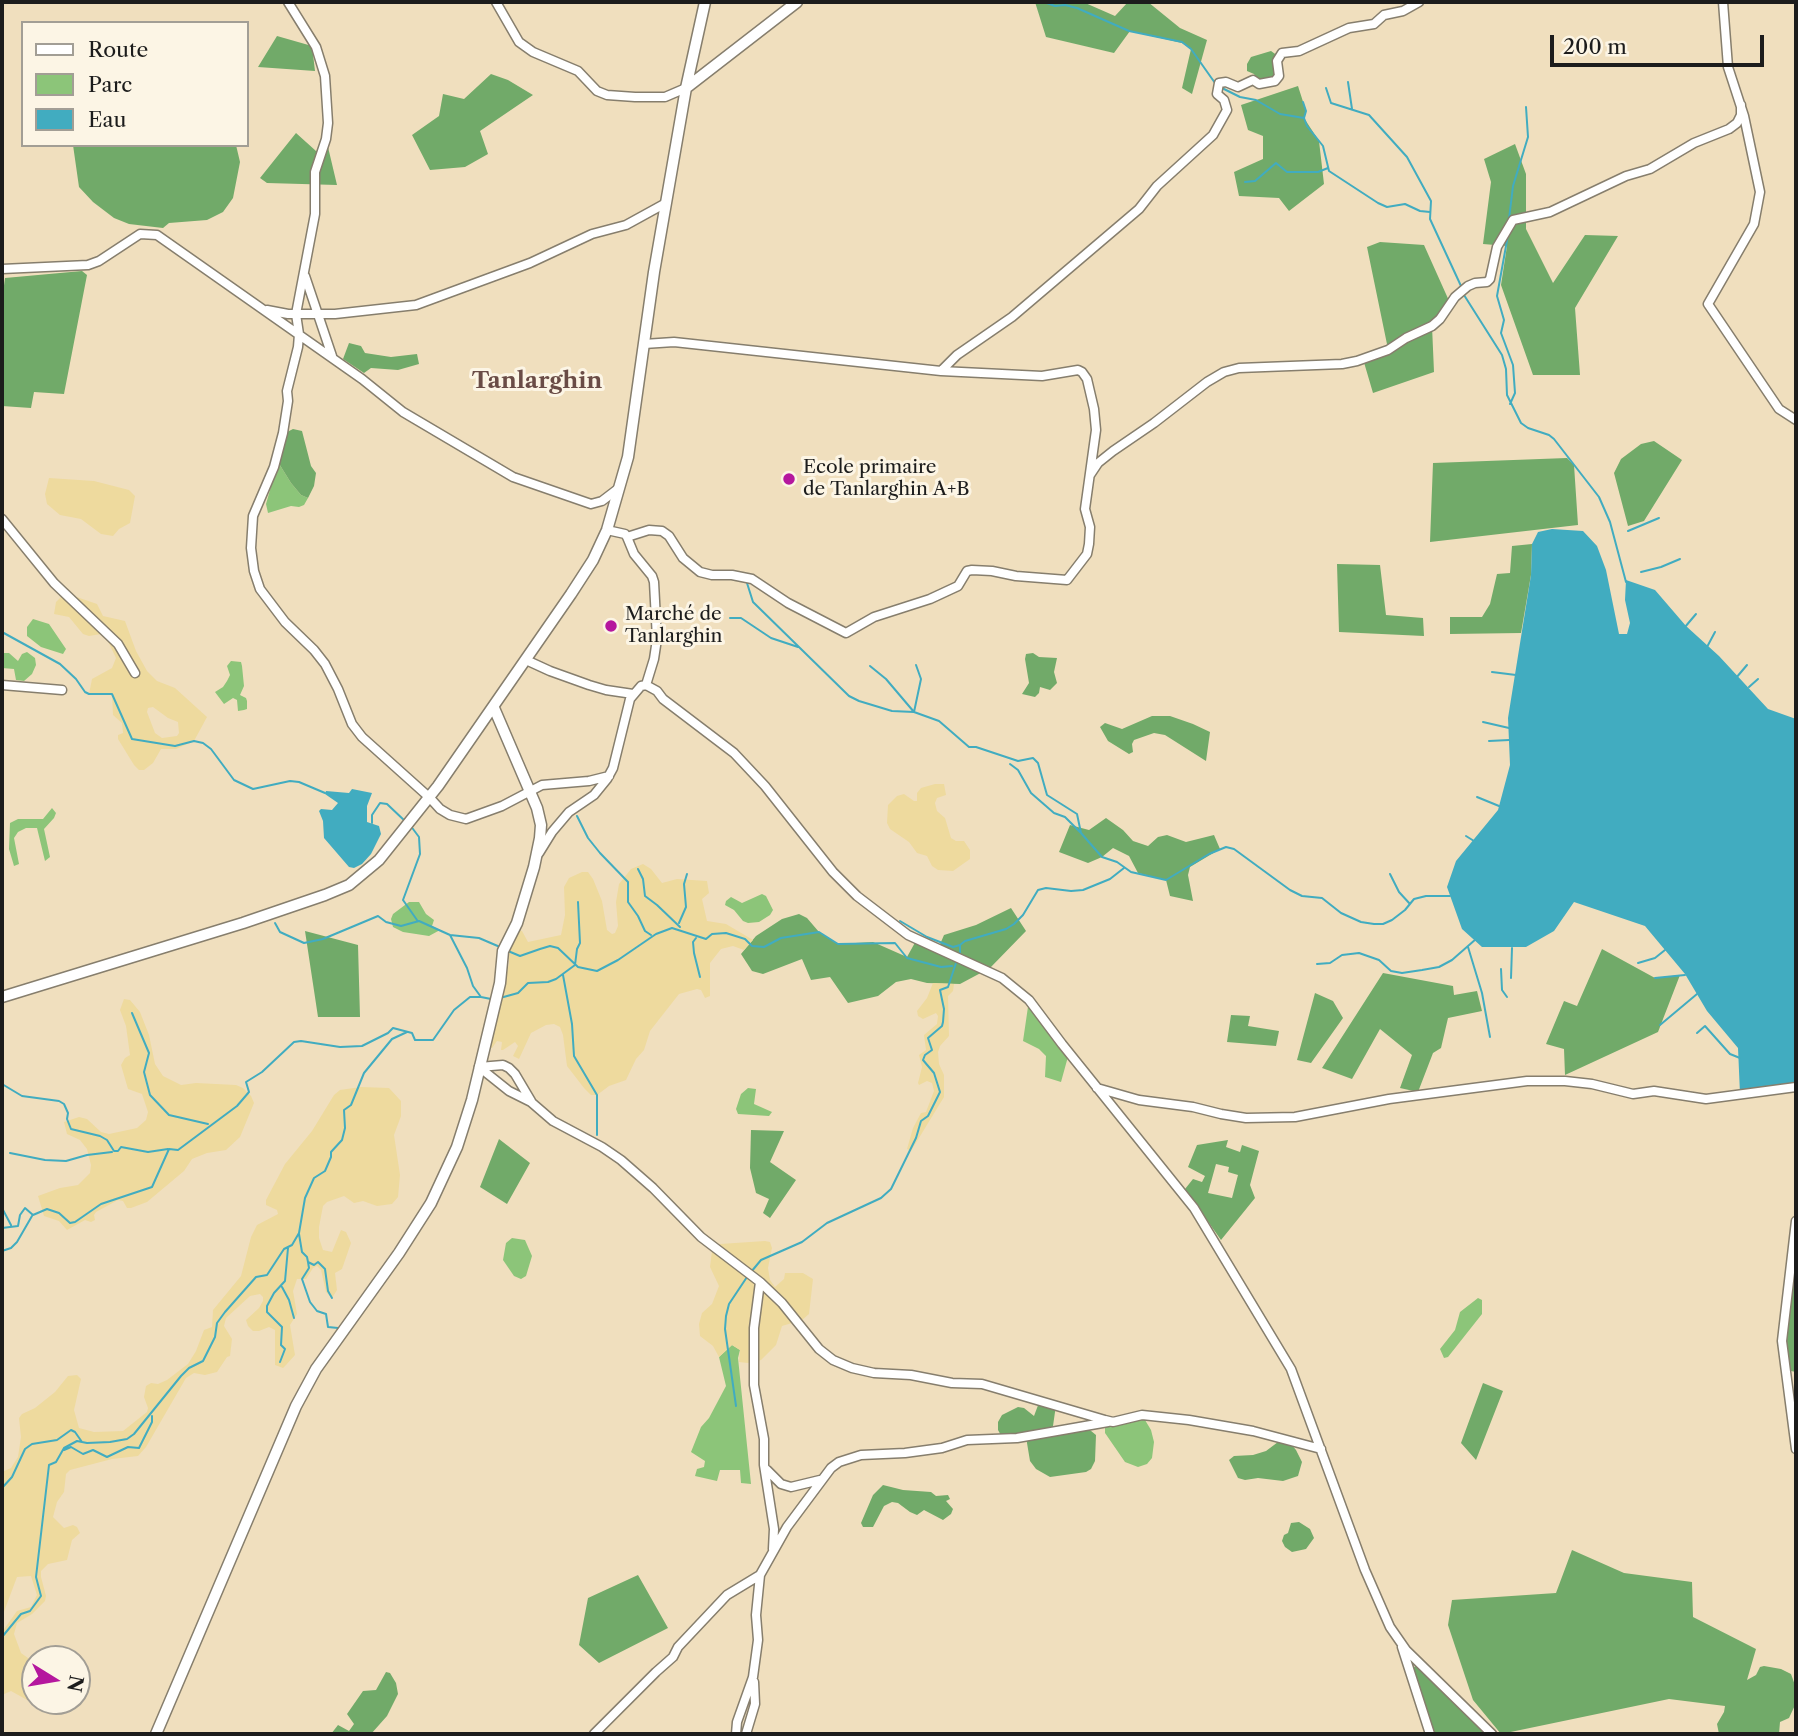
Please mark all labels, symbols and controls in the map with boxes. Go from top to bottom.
legend [21,21,248,147]
scale bar [1553,21,1766,65]
text: 200 m [1563,34,1627,59]
text: Route [88,37,148,62]
text: Parc [88,72,132,97]
text: Eau [88,107,127,132]
district label: Tanlarghin [472,367,602,395]
place label: Ecole primaire de Tanlarghin A+B [803,457,970,501]
marker: Ecole primaire de Tanlarghin A+B [781,471,797,487]
place label: Marché de Tanlarghin [625,604,723,648]
marker: Marché de Tanlarghin [603,618,619,634]
north arrow [21,1645,91,1715]
text: N [62,1673,88,1694]

